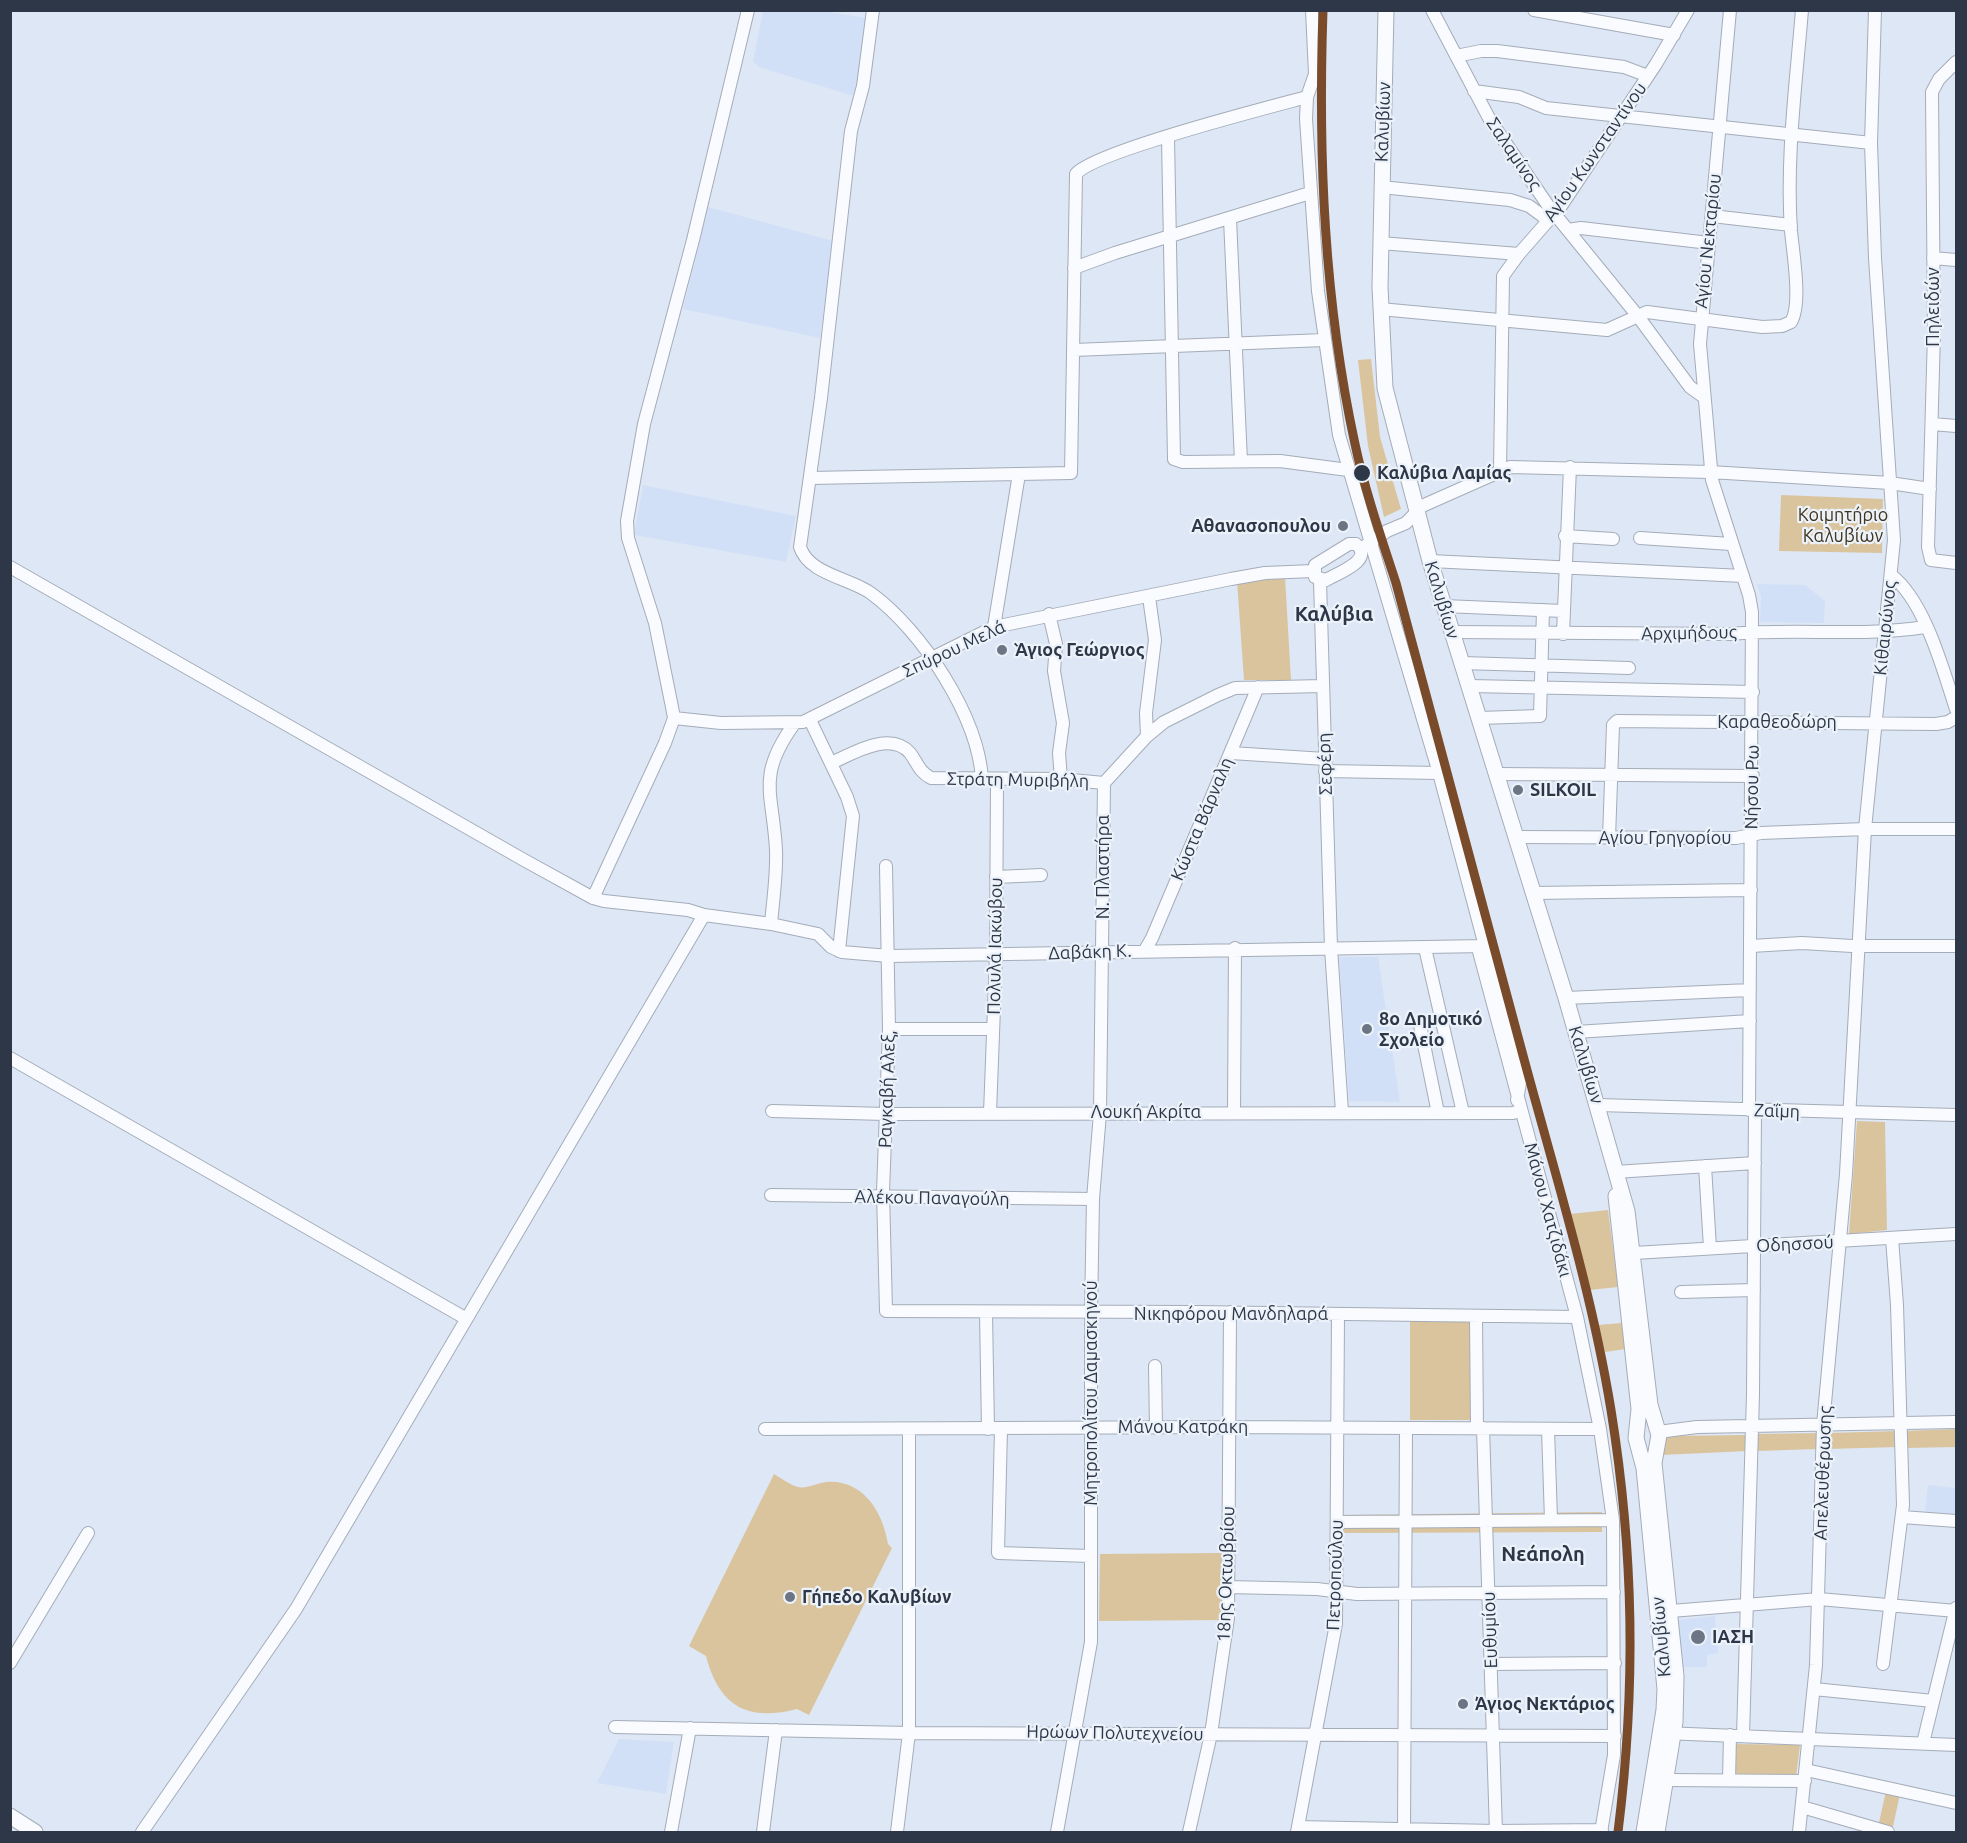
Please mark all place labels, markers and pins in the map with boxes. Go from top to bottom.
place label: Καλύβια Λαμίας [1377,462,1511,484]
marker: Καλύβια Λαμίας [1352,463,1372,483]
place label: Αθανασοπουλου [1191,515,1331,537]
marker: Αθανασοπουλου [1336,519,1350,533]
place label: Ὰγιος Γεώργιος [1014,639,1144,661]
marker: Ὰγιος Γεώργιος [995,643,1009,657]
place label: SILKOIL [1530,779,1596,801]
marker: SILKOIL [1511,783,1525,797]
place label: 8ο Δημοτικό Σχολείο [1379,1008,1483,1050]
marker: 8ο Δημοτικό Σχολείο [1360,1022,1374,1036]
place label: Γήπεδο Καλυβίων [802,1586,951,1608]
marker: Γήπεδο Καλυβίων [783,1590,797,1604]
place label: ΙΑΣΗ [1712,1626,1754,1648]
marker: ΙΑΣΗ [1689,1628,1707,1646]
place label: Άγιος Νεκτάριος [1475,1693,1614,1715]
marker: Άγιος Νεκτάριος [1456,1697,1470,1711]

